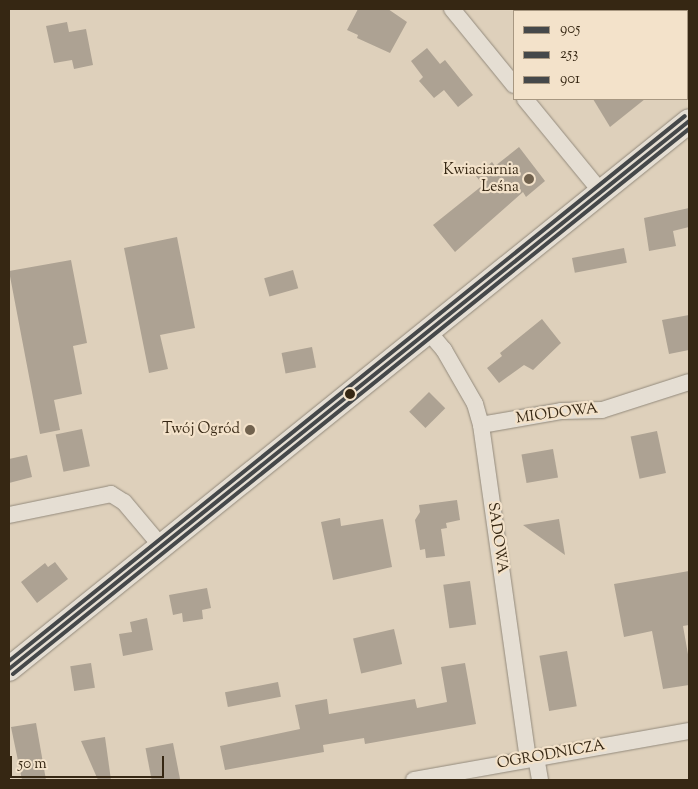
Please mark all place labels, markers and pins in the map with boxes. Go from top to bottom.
place label: Kwiaciarnia Leśna [443,161,519,196]
marker: Kwiaciarnia Leśna [523,173,535,185]
unlabelled marker [345,389,355,399]
place label: Twój Ogród [162,421,240,439]
marker: Twój Ogród [244,424,256,436]

